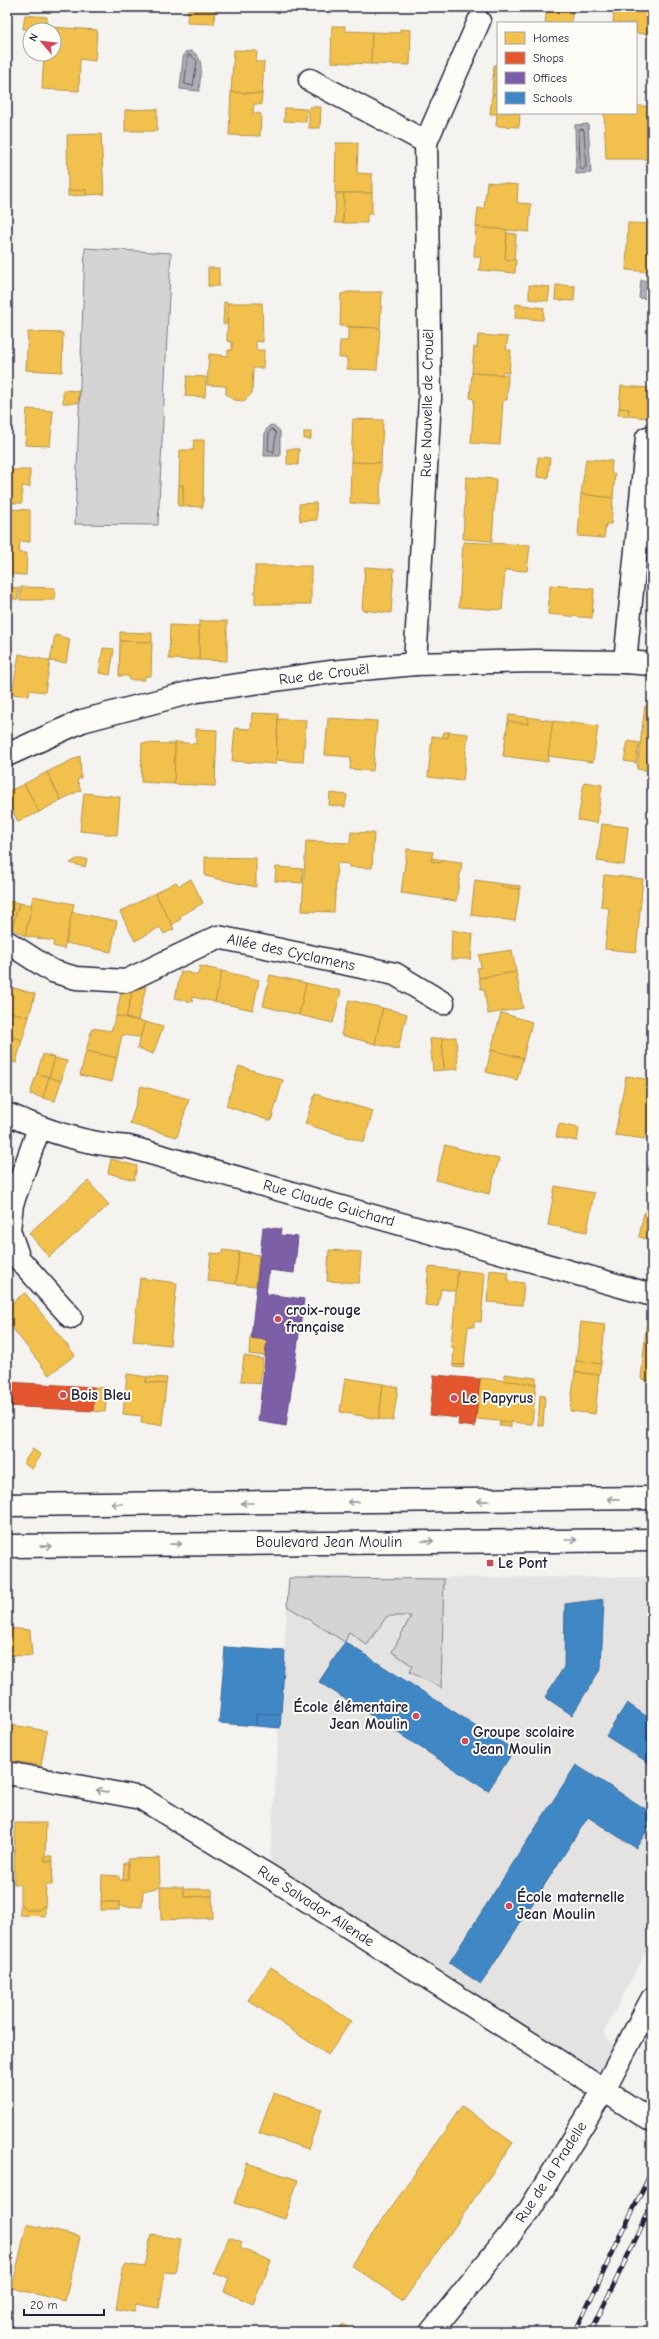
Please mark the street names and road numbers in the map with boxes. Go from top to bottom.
street label: Rue Nouvelle de Crouël [417,328,437,478]
street label: Rue de Crouël [278,660,370,688]
street label: Allée des Cyclamens [225,930,357,974]
street label: Rue Claude Guichard [261,1176,397,1230]
street label: Boulevard Jean Moulin [256,1533,402,1551]
street label: Rue Salvador Allende [254,1862,378,1951]
street label: Rue de la Pradelle [512,2118,591,2226]

